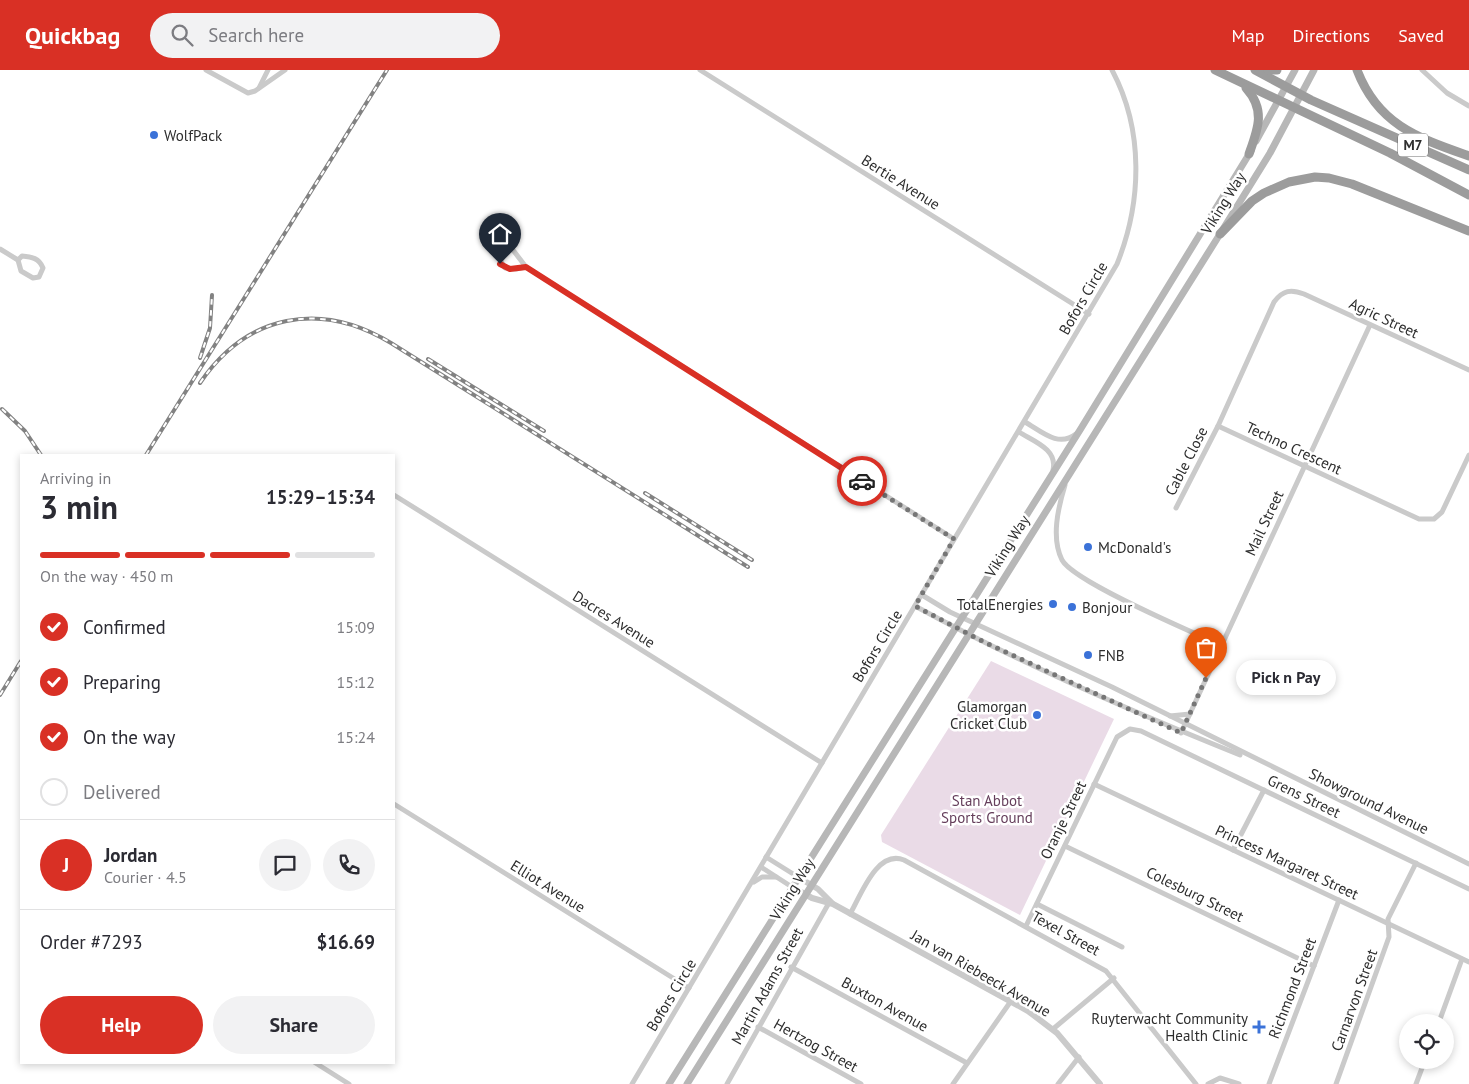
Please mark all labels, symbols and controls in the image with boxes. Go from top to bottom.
search box [150,13,500,58]
text: Quickbag [25,20,120,51]
icon: search [168,21,196,49]
text: Search here [208,23,304,47]
text: Map [1232,24,1264,47]
text: Directions [1292,24,1370,47]
text: Saved [1398,24,1444,47]
place label: WolfPack [164,126,223,145]
marker: WolfPack [148,129,160,141]
road number: M7 [1398,134,1428,156]
street label: Bertie Avenue [858,150,944,214]
street label: Viking Way [1196,168,1250,239]
pin [479,213,521,264]
icon: home [486,220,514,248]
street label: Bofors Circle [1054,258,1112,338]
street label: Agric Street [1346,294,1422,342]
street label: Techno Crescent [1243,417,1345,479]
street label: Cable Close [1161,423,1211,499]
courier [837,456,887,506]
icon: car [848,467,876,495]
text: Arriving in [40,468,111,488]
text: 15:29–15:34 [266,485,375,509]
text: 3 min [40,486,118,528]
street label: Mail Street [1241,487,1287,559]
street label: Viking Way [980,511,1034,582]
place label: McDonald's [1098,538,1171,557]
marker: McDonald's [1082,541,1094,553]
text: On the way · 450 m [40,566,173,586]
street label: Dacres Avenue [569,586,659,652]
place label: TotalEnergies [957,595,1043,614]
marker: TotalEnergies [1047,598,1059,610]
place label: Bonjour [1082,598,1132,617]
marker: Bonjour [1066,601,1078,613]
street label: Bofors Circle [848,606,906,686]
icon: check [40,613,68,641]
text: Confirmed [83,615,166,639]
text: 15:09 [337,617,375,637]
pin [1185,627,1227,678]
icon: bag [1192,634,1220,662]
place label: FNB [1098,646,1125,665]
marker: FNB [1082,649,1094,661]
callout: Pick n Pay [1236,660,1336,696]
text: Pick n Pay [1252,667,1320,687]
icon: check [40,668,68,696]
text: Preparing [83,670,161,694]
text: 15:12 [337,672,375,692]
place label: Glamorgan Cricket Club [950,697,1027,733]
marker: Glamorgan Cricket Club [1031,709,1043,721]
icon: check [40,723,68,751]
text: On the way [83,725,175,749]
text: 15:24 [337,727,375,747]
street label: Showground Avenue [1306,764,1432,838]
street label: Grens Street [1264,770,1344,822]
street label: Oranje Street [1036,778,1090,862]
text: Delivered [83,780,161,804]
park label: Stan Abbot Sports Ground [941,791,1033,827]
street label: Princess Margaret Street [1212,820,1362,904]
button: chat [259,839,311,891]
button: phone [323,839,375,891]
text: Jordan [104,843,157,867]
text: J [63,853,69,877]
street label: Viking Way [765,854,819,925]
street label: Elliot Avenue [507,856,589,916]
street label: Colesburg Street [1143,862,1247,926]
text: Courier · 4.5 [104,867,187,887]
street label: Texel Street [1028,906,1104,960]
street label: Martin Adams Street [727,924,807,1048]
street label: Jan van Riebeeck Avenue [907,925,1054,1021]
text: Order #7293 [40,930,143,954]
text: $16.69 [316,930,375,954]
street label: Richmond Street [1264,935,1320,1041]
street label: Carnarvon Street [1327,946,1381,1054]
street label: Bofors Circle [642,955,700,1035]
street label: Buxton Avenue [838,972,932,1036]
button: Help [40,996,203,1054]
button: Share [213,996,375,1054]
place label: Ruyterwacht Community Health Clinic [1091,1009,1248,1045]
street label: Hertzog Street [771,1014,861,1076]
map controls [1399,1014,1454,1069]
button: locate [1399,1014,1454,1069]
marker: Ruyterwacht Community Health Clinic [1252,1020,1266,1034]

